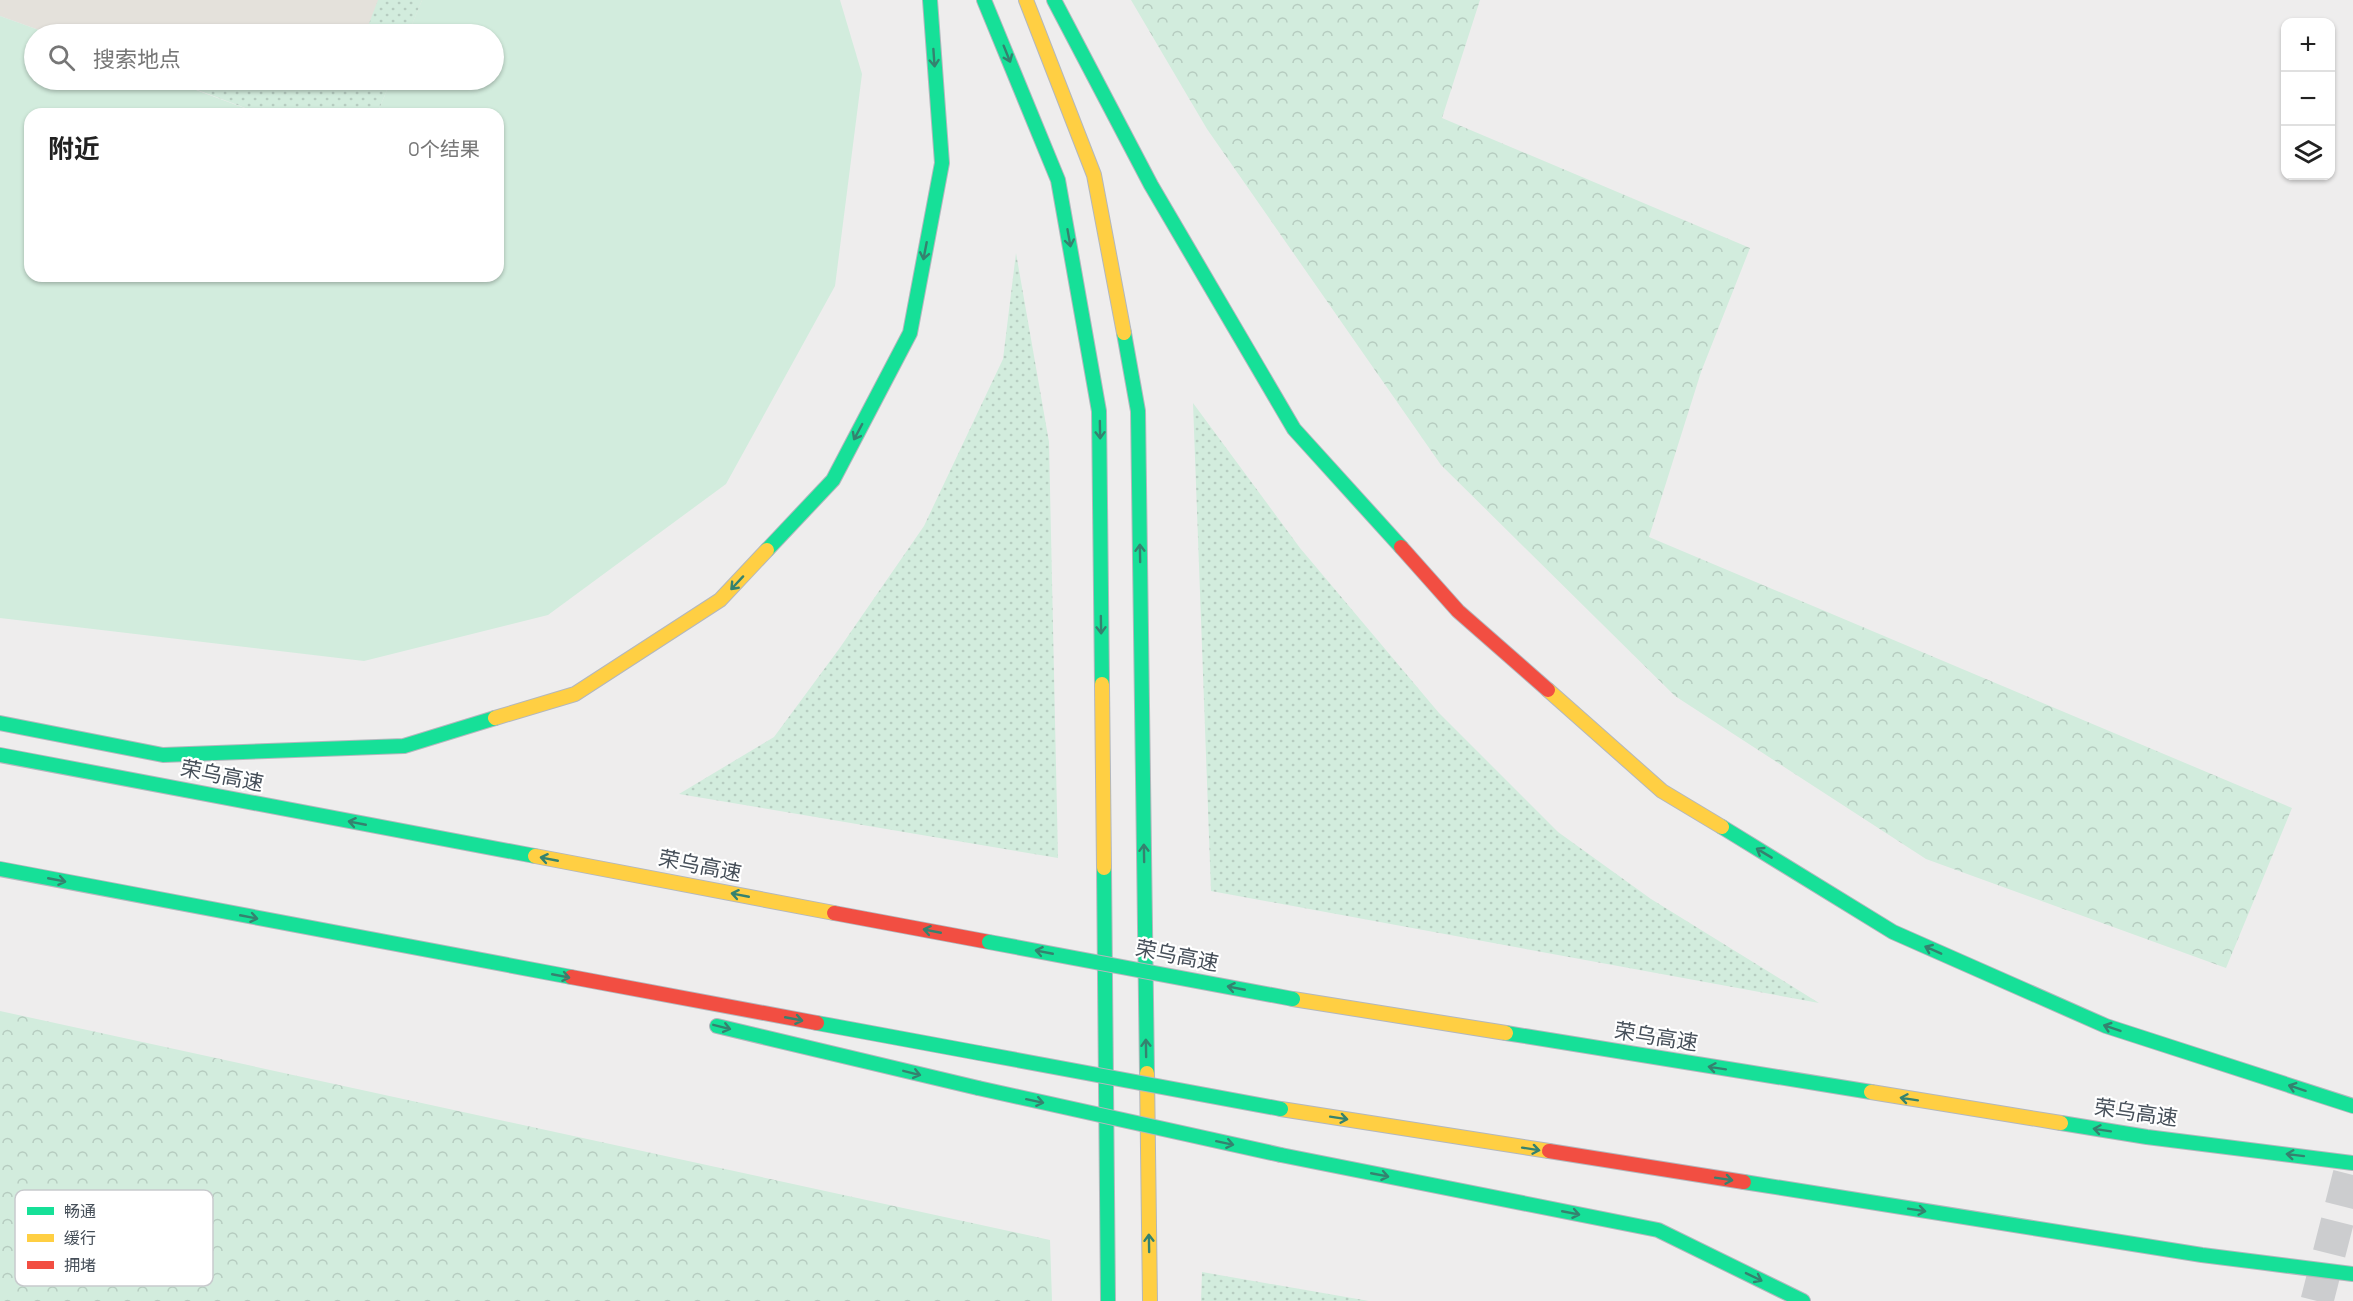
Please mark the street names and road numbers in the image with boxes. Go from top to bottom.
street label: 荣乌高速 [178,753,266,797]
street label: 荣乌高速 [656,843,744,887]
street label: 荣乌高速 [1133,933,1221,977]
street label: 荣乌高速 [1612,1016,1700,1056]
street label: 荣乌高速 [2093,1092,2180,1132]

